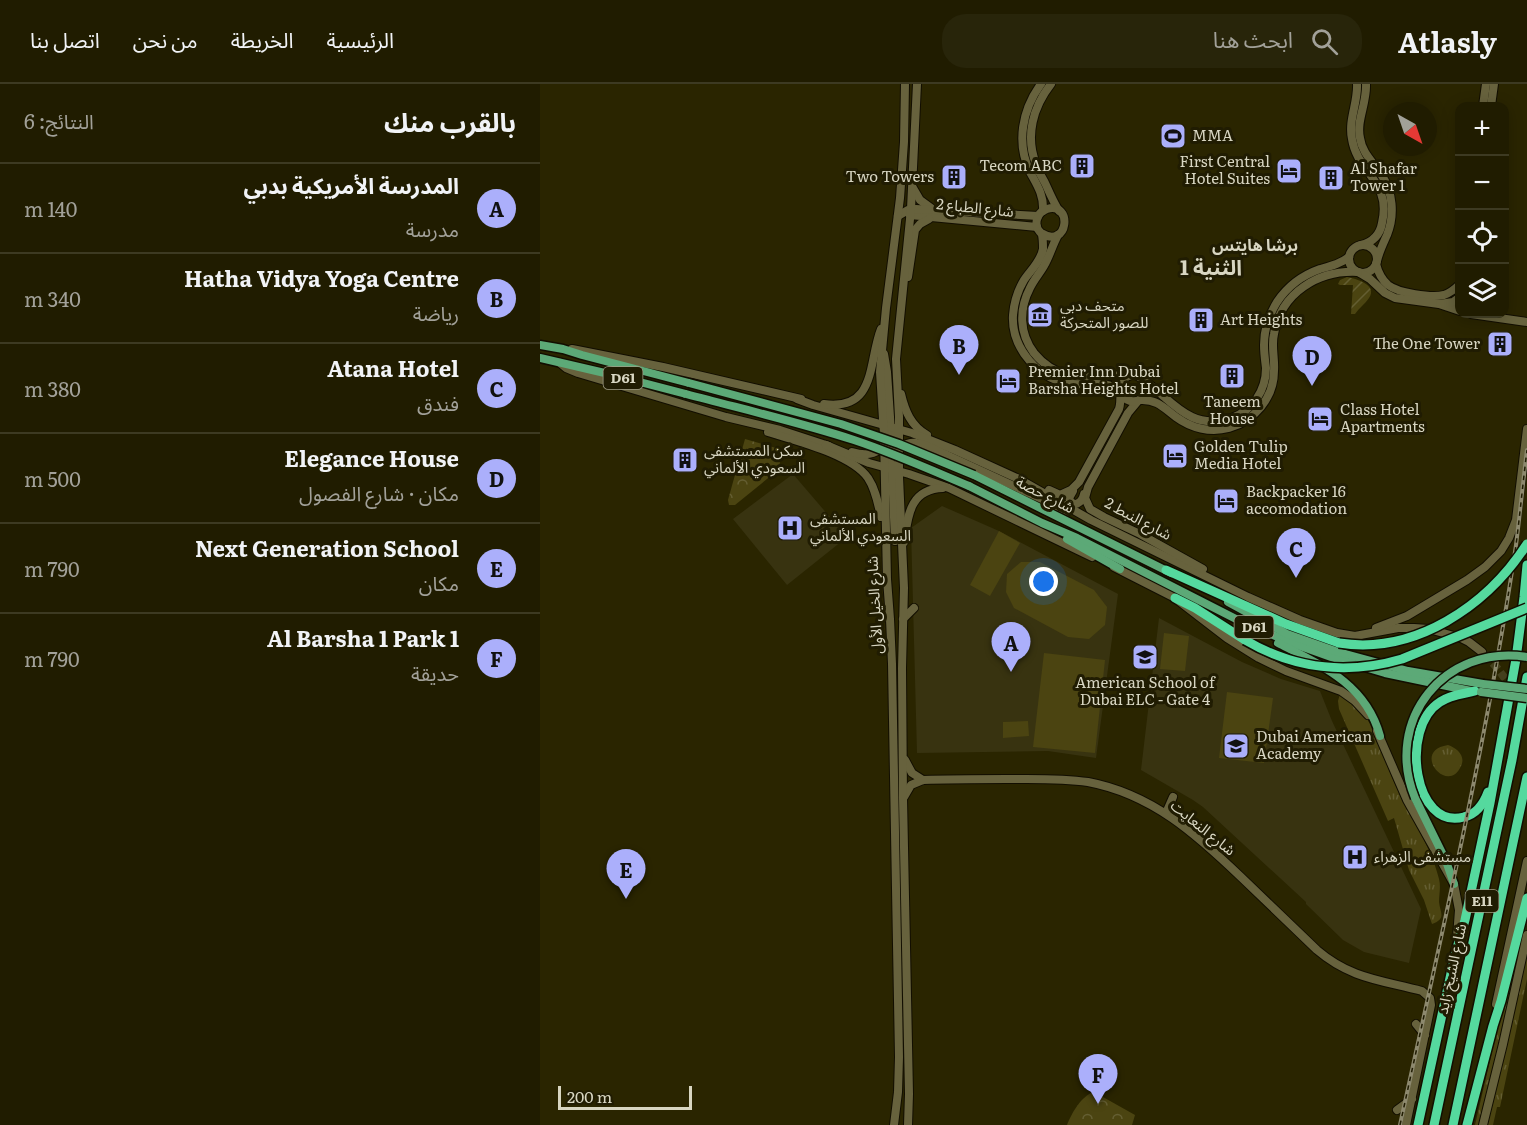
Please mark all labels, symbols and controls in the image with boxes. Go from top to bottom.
search box [942,14,1362,68]
text: Atlasly [1398,20,1497,62]
text: ابحث هنا [1213,22,1293,55]
text: اتصل بنا [30,23,100,54]
text: من نحن [133,23,198,54]
text: الخريطة [231,23,294,54]
text: الرئيسية [327,23,394,54]
icon: search [1308,25,1341,58]
text: بالقرب منك [384,101,516,140]
north arrow [1383,102,1437,156]
map controls [1455,102,1509,318]
button: + [1455,102,1509,156]
text: النتائج: 6 [24,105,94,135]
sports icon: MMA [1158,121,1188,151]
place label: MMA [1192,123,1233,146]
place label: First Central Hotel Suites [1180,149,1270,189]
building icon: Tecom ABC [1067,151,1097,181]
place label: Tecom ABC [979,153,1062,176]
hotel icon: First Central Hotel Suites [1274,156,1304,186]
place label: Al Shafar Tower 1 [1350,156,1417,196]
button: − [1455,156,1509,210]
building icon: Two Towers [939,162,969,192]
building icon: Al Shafar Tower 1 [1316,163,1346,193]
place label: Two Towers [846,164,934,187]
text: المدرسة الأمريكية بدبي [244,168,459,201]
street label: شارع الطباع 2 [935,191,1015,224]
text: 140 m [24,193,77,223]
text: A [489,193,504,223]
button: locate [1455,210,1509,264]
text: مدرسة [406,213,459,243]
district label: برشا هايتس [1212,232,1298,256]
district label: الثنية 1 [1180,250,1242,281]
text: Hatha Vidya Yoga Centre [184,261,459,294]
button: layers [1455,264,1509,318]
text: 340 m [24,283,81,313]
text: B [490,283,503,313]
place label: متحف دبي للصور المتحركة [1060,293,1148,333]
text: رياضة [413,297,459,327]
museum icon: متحف دبي للصور المتحركة [1025,300,1055,330]
building icon: Art Heights [1186,305,1216,335]
place label: Art Heights [1220,307,1303,330]
pin: B [940,326,978,375]
building icon: The One Tower [1485,329,1515,359]
place label: The One Tower [1373,331,1480,354]
pin: D [1292,336,1332,386]
text: Atana Hotel [327,351,459,384]
place label: Premier Inn Dubai Barsha Heights Hotel [1028,359,1179,399]
building icon: Taneem House [1217,361,1247,391]
hotel icon: Premier Inn Dubai Barsha Heights Hotel [993,366,1023,396]
road number: D61 [604,367,643,389]
text: 380 m [24,373,81,403]
text: C [489,373,504,403]
text: فندق [417,387,459,417]
place label: Taneem House [1203,389,1261,429]
place label: Class Hotel Apartments [1340,397,1425,437]
hotel icon: Class Hotel Apartments [1305,404,1335,434]
place label: Golden Tulip Media Hotel [1194,434,1288,474]
place label: سكن المستشفى السعودي الألماني [704,438,805,479]
text: Elegance House [284,441,459,474]
hotel icon: Golden Tulip Media Hotel [1160,441,1190,471]
building icon: سكن المستشفى السعودي الألماني [670,445,700,475]
text: 500 m [24,463,81,493]
text: D [489,463,504,493]
street label: شارع حصة [1012,469,1079,520]
text: مكان · شارع الفصول [299,477,459,507]
place label: Backpacker 16 accomodation [1246,479,1347,519]
hotel icon: Backpacker 16 accomodation [1211,486,1241,516]
street label: شارع النبط 2 [1100,490,1177,547]
place label: المستشفى السعودي الألماني [810,506,911,547]
hospital icon: المستشفى السعودي الألماني [775,513,805,543]
pin: C [1276,528,1316,578]
text: Next Generation School [195,531,459,564]
text: 790 m [24,553,80,583]
text: E [490,553,503,583]
street label: شارع الخيل الأول [859,555,890,655]
text: مكان [419,567,459,597]
your location [1029,567,1058,596]
road number: D61 [1234,616,1274,638]
text: Al Barsha 1 Park 1 [267,621,459,654]
pin: A [992,622,1030,672]
school or university icon: American School of Dubai ELC - Gate 4 [1130,642,1160,672]
text: 790 m [24,643,80,673]
text: F [490,643,503,673]
text: حديقة [411,657,459,687]
place label: American School of Dubai ELC - Gate 4 [1075,670,1216,710]
place label: Dubai American Academy [1256,724,1372,764]
school or university icon: Dubai American Academy [1221,731,1251,761]
street label: شارع النعايت [1165,793,1242,862]
hospital icon: مستشفى الزهراء [1340,842,1370,872]
place label: مستشفى الزهراء [1374,844,1471,867]
pin: E [606,850,646,899]
road number: E11 [1466,890,1498,912]
street label: شارع الشيخ زايد [1430,921,1473,1016]
pin: F [1078,1054,1118,1104]
scale bar [558,1083,692,1110]
text: 200 m [567,1084,612,1108]

